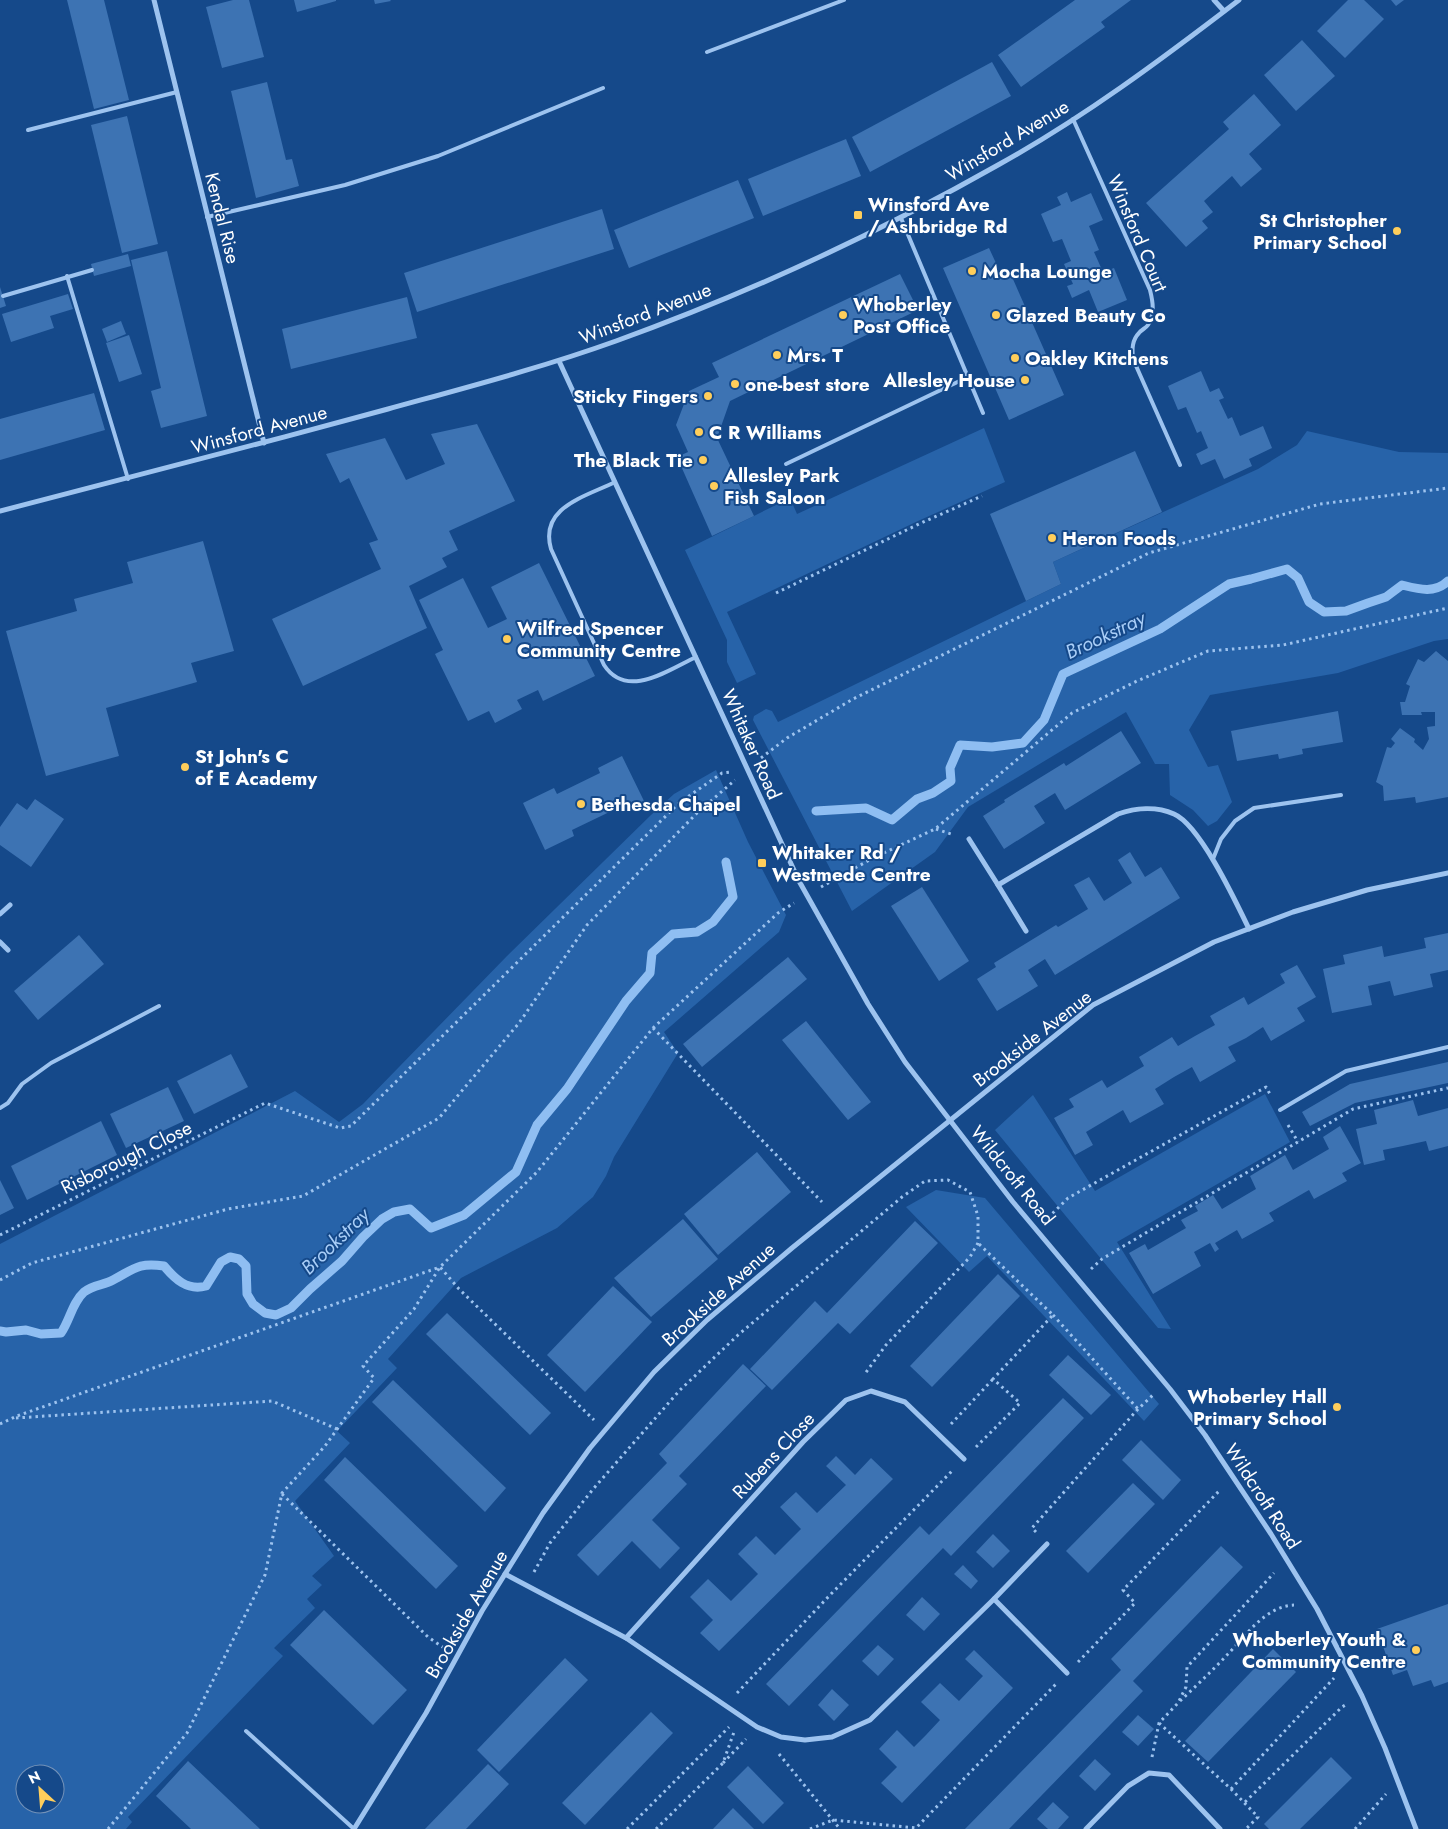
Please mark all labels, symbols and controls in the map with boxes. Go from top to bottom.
street label: Winsford Avenue [941,93,1074,188]
street label: Kendal Rise [198,170,247,267]
street label: Winsford Court [1101,171,1174,296]
place label: Winsford Ave / Ashbridge Rd [868,191,1007,240]
place label: St Christopher Primary School [1253,207,1387,256]
marker: Winsford Ave / Ashbridge Rd [852,209,864,221]
marker: St Christopher Primary School [1391,225,1403,237]
place label: Mocha Lounge [982,258,1112,285]
marker: Mocha Lounge [966,265,978,277]
street label: Winsford Avenue [575,276,715,351]
place label: Whoberley Post Office [853,291,952,340]
place label: Glazed Beauty Co [1006,302,1166,329]
marker: Whoberley Post Office [837,309,849,321]
marker: Glazed Beauty Co [990,309,1002,321]
place label: Mrs. T [787,342,843,369]
place label: Oakley Kitchens [1025,345,1169,372]
marker: Mrs. T [771,349,783,361]
marker: Oakley Kitchens [1009,352,1021,364]
place label: Allesley House [882,367,1015,394]
place label: one-best store [745,371,870,398]
marker: Allesley House [1019,374,1031,386]
marker: one-best store [729,378,741,390]
place label: Sticky Fingers [573,383,698,410]
marker: Sticky Fingers [702,390,714,402]
street label: Winsford Avenue [188,398,330,461]
place label: C R Williams [709,419,822,446]
marker: C R Williams [693,426,705,438]
place label: The Black Tie [574,447,693,474]
marker: The Black Tie [697,454,709,466]
place label: Allesley Park Fish Saloon [723,462,839,511]
marker: Allesley Park Fish Saloon [708,480,720,492]
place label: Heron Foods [1062,525,1176,552]
marker: Heron Foods [1046,532,1058,544]
water label: Brookstray [1060,604,1151,667]
place label: Wilfred Spencer Community Centre [517,615,681,664]
marker: Wilfred Spencer Community Centre [501,633,513,645]
street label: Whitaker Road [715,685,788,804]
place label: St John's C of E Academy [195,743,318,792]
marker: St John's C of E Academy [179,761,191,773]
place label: Bethesda Chapel [591,791,741,818]
marker: Bethesda Chapel [575,798,587,810]
place label: Whitaker Rd / Westmede Centre [772,839,931,888]
marker: Whitaker Rd / Westmede Centre [756,857,768,869]
street label: Brookside Avenue [967,983,1098,1093]
street label: Risborough Close [56,1114,196,1201]
street label: Wildcroft Road [964,1120,1061,1231]
water label: Brookstray [294,1200,377,1282]
street label: Brookside Avenue [656,1236,781,1353]
place label: Whoberley Hall Primary School [1188,1383,1327,1432]
marker: Whoberley Hall Primary School [1331,1401,1343,1413]
street label: Rubens Close [726,1406,821,1505]
street label: Wildcroft Road [1218,1438,1307,1555]
street label: Brookside Avenue [419,1545,514,1683]
place label: Whoberley Youth & Community Centre [1232,1626,1406,1675]
marker: Whoberley Youth & Community Centre [1410,1644,1422,1656]
north arrow [15,1764,65,1814]
text: N [25,1766,44,1789]

